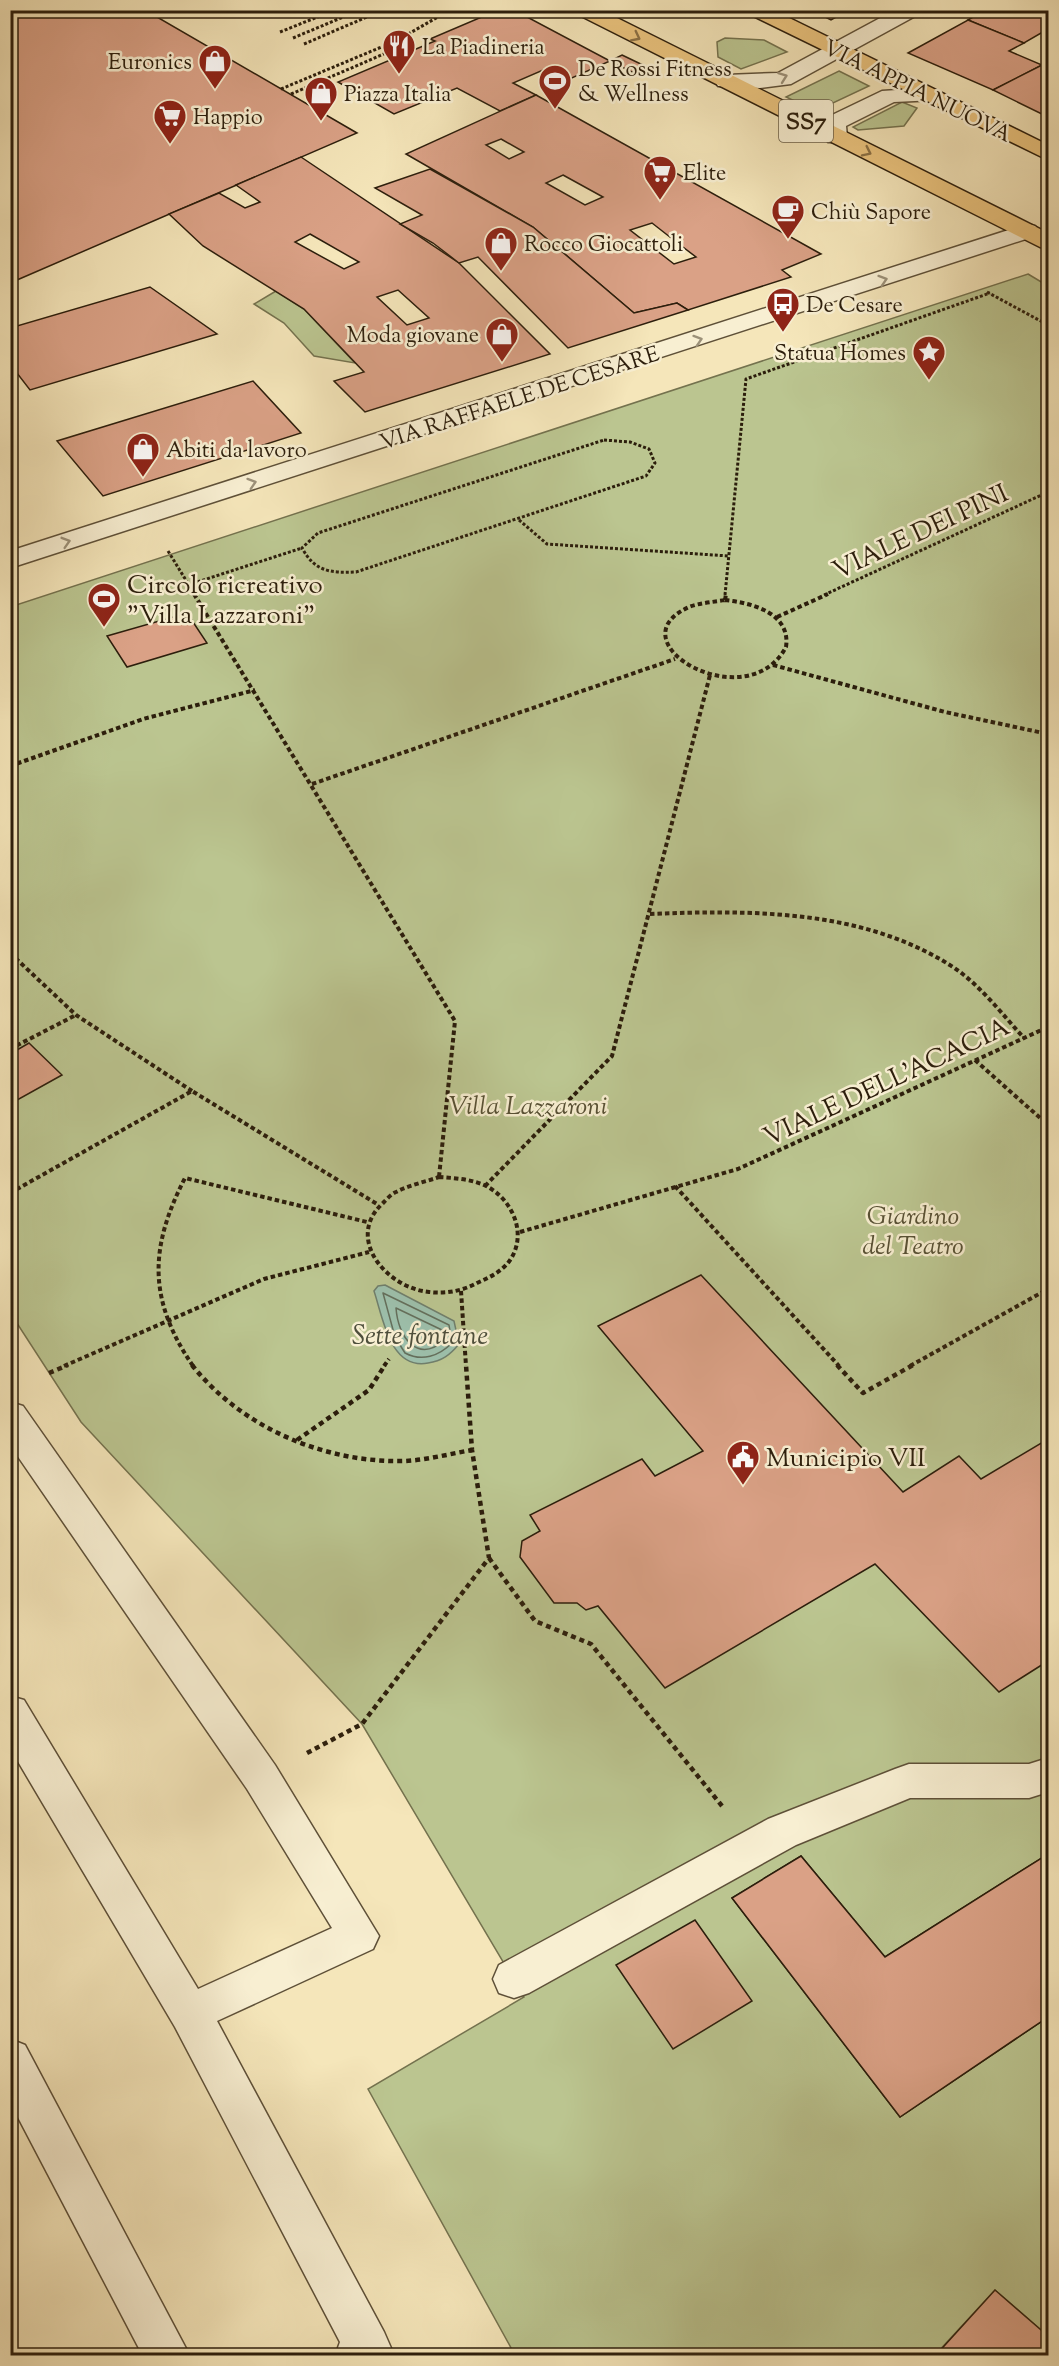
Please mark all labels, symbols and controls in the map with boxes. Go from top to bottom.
restaurant icon: La Piadineria [381,28,417,75]
one-way arrow [630,30,641,41]
place label: La Piadineria [422,33,545,65]
street label: VIA APPIA NUOVA [817,33,1016,152]
shop icon: Euronics [197,43,233,90]
place label: Euronics [108,48,192,80]
place label: De Rossi Fitness & Wellness [578,55,732,112]
sports icon: De Rossi Fitness & Wellness [537,63,573,110]
one-way arrow [777,72,788,85]
shop icon: Piazza Italia [303,75,339,122]
place label: Piazza Italia [344,80,451,112]
supermarket icon: Happio [152,98,188,145]
road number: SS7 [779,100,833,142]
place label: Happio [193,103,263,135]
one-way arrow [861,145,872,157]
supermarket icon: Elite [642,154,678,201]
place label: Elite [683,159,726,191]
cafe icon: Chiù Sapore [770,193,806,240]
place label: Chiù Sapore [811,198,931,230]
shop icon: Rocco Giocattoli [483,225,519,272]
place label: Rocco Giocattoli [524,230,683,262]
one-way arrow [877,274,888,287]
bus stop icon: De Cesare [765,286,801,333]
place label: De Cesare [806,291,903,323]
shop icon: Moda giovane [484,316,520,363]
place label: Moda giovane [347,321,479,353]
one-way arrow [692,334,703,347]
place icon: Statua Homes [911,334,947,381]
street label: VIA RAFFAELE DE CESARE [376,339,664,460]
place label: Statua Homes [774,339,906,371]
shop icon: Abiti da lavoro [125,431,161,478]
place label: Abiti da lavoro [166,436,307,468]
street label: VIALE DEI PINI [827,476,1016,590]
one-way arrow [246,478,257,490]
one-way arrow [60,537,71,549]
place label: Circolo ricreativo "Villa Lazzaroni" [127,568,323,635]
sports icon: Circolo ricreativo "Villa Lazzaroni" [86,581,122,628]
street label: VIALE DELL'ACACIA [758,1010,1017,1157]
park label: Villa Lazzaroni [449,1089,607,1126]
park label: Giardino del Teatro [862,1199,964,1266]
water label: Sette fontane [352,1318,488,1357]
public building icon: Municipio VII [725,1439,761,1486]
place label: Municipio VII [766,1441,926,1478]

